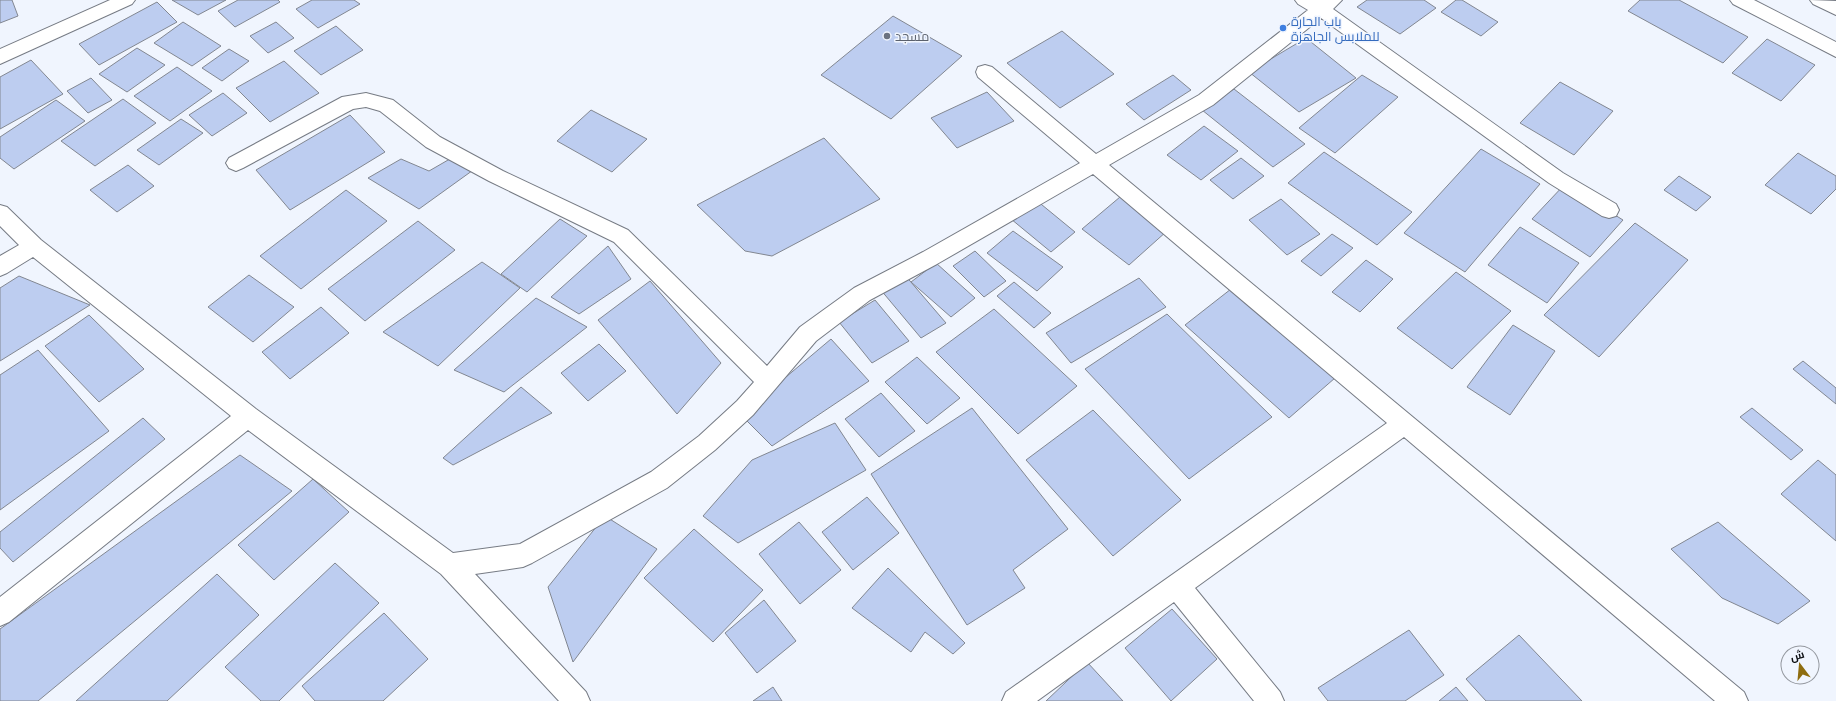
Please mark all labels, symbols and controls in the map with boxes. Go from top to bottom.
place label: باب الحارة للملابس الجاهزة [1291,14,1380,44]
marker: باب الحارة للملابس الجاهزة [1278,23,1288,33]
place label: مسجد [895,29,929,44]
marker: مسجد [882,31,892,41]
north arrow [1780,645,1820,685]
text: ش [1789,648,1806,664]

